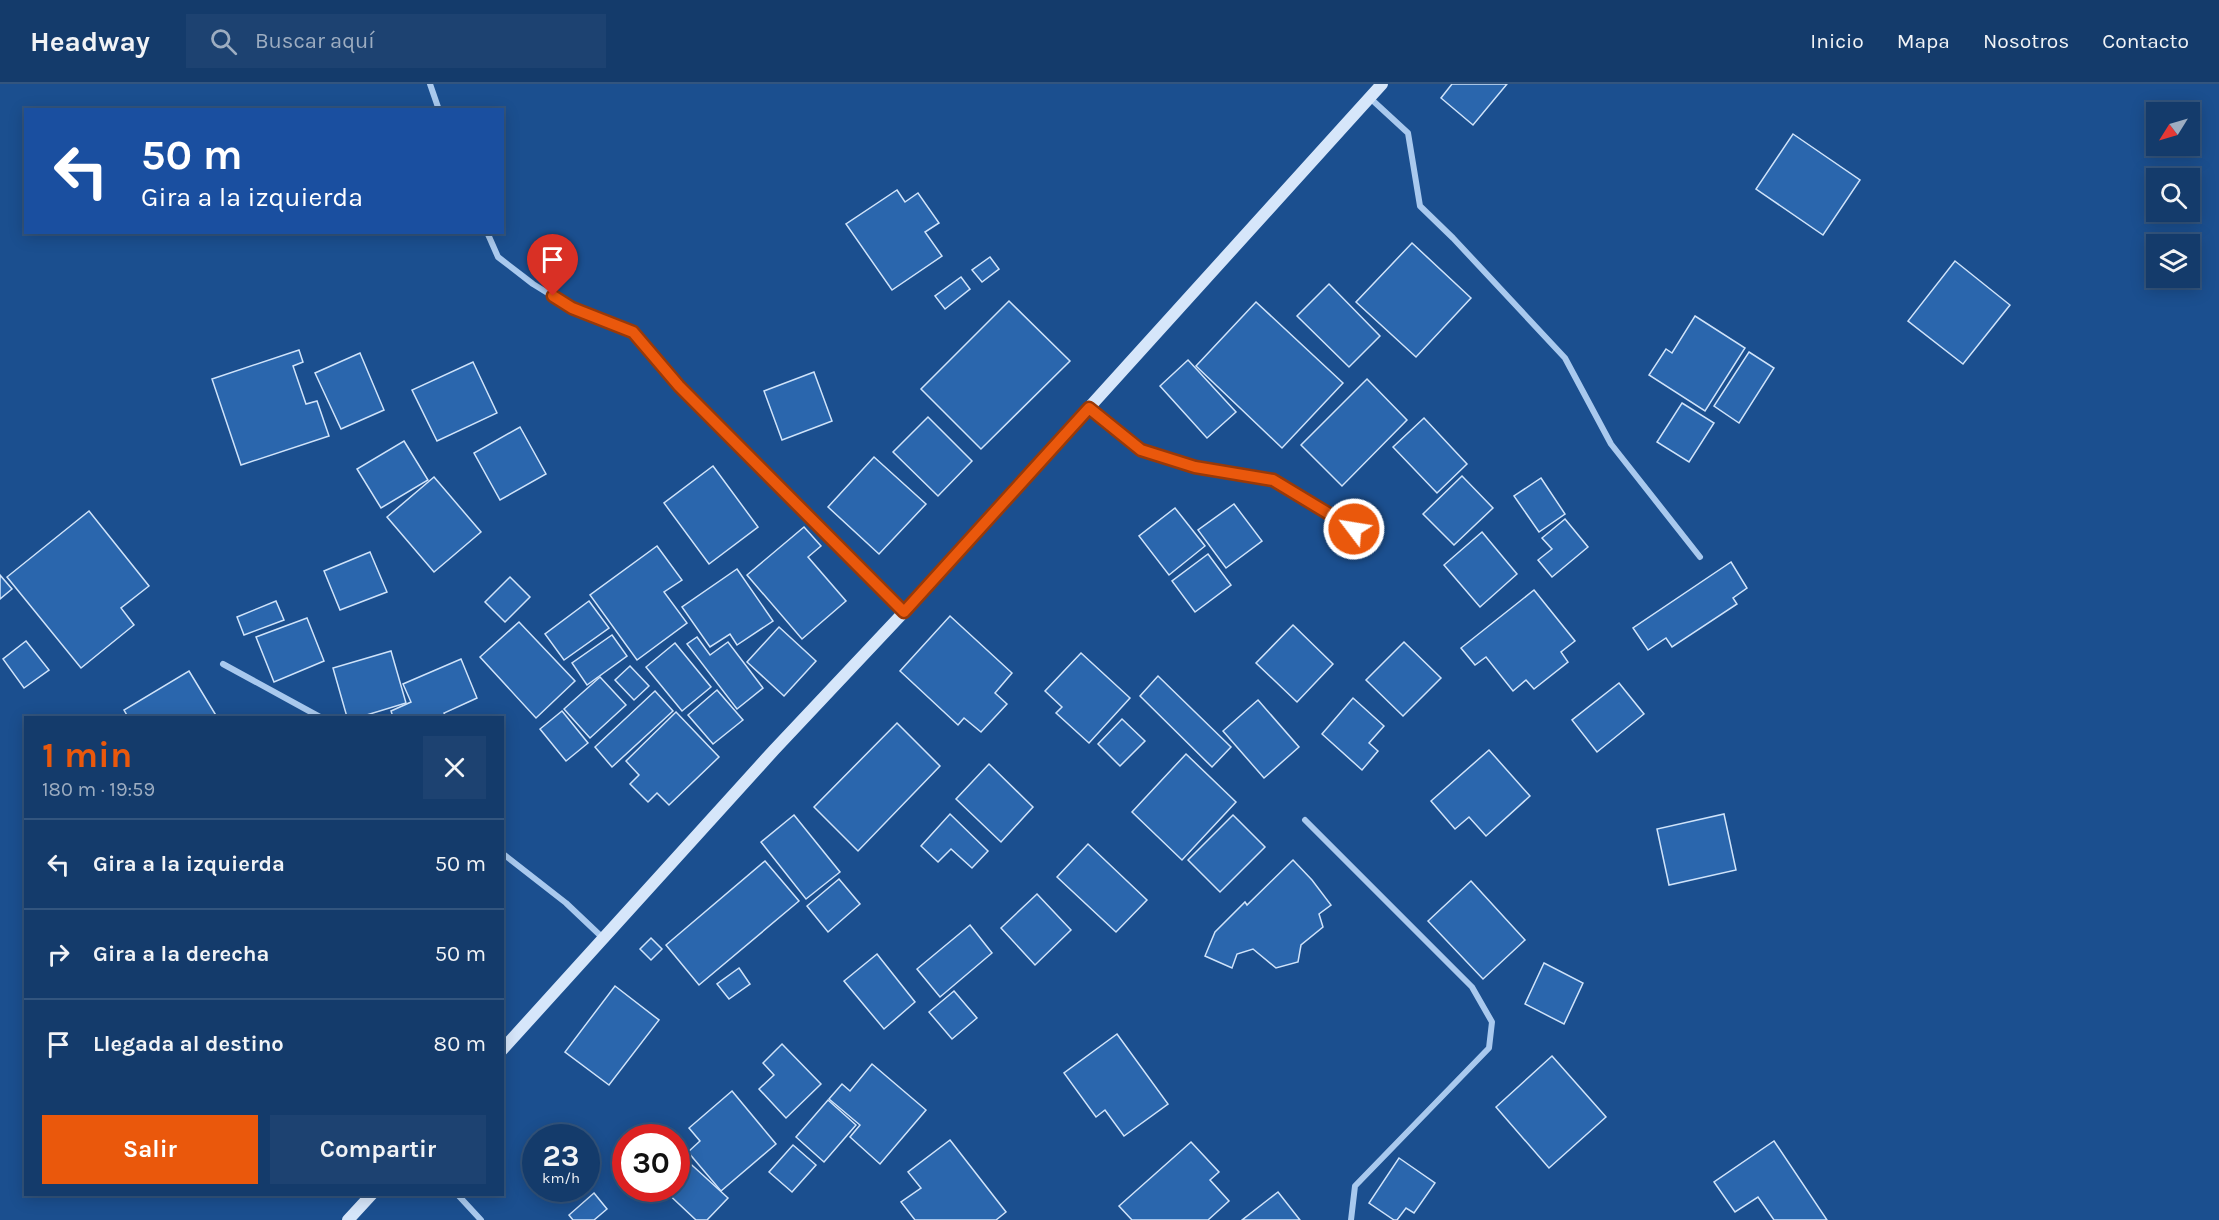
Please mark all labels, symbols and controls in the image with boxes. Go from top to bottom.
search box [186,14,606,68]
text: Headway [30,25,150,58]
icon: search [207,25,240,58]
text: Buscar aquí [255,28,375,54]
text: Inicio [1810,29,1864,53]
text: Mapa [1897,29,1950,53]
text: Nosotros [1983,29,2069,53]
text: Contacto [2102,29,2189,53]
north arrow [2146,102,2200,156]
map controls [2146,102,2200,288]
text: 50 m [141,130,243,180]
icon: left [42,132,120,210]
button: search [2146,168,2200,222]
text: Gira a la izquierda [141,181,363,213]
pin [527,234,578,296]
button: layers [2146,234,2200,288]
icon: arrive [536,243,569,276]
position arrow [1322,497,1386,561]
text: 1 min [42,734,132,776]
button: close [423,736,486,799]
text: 180 m · 19:59 [42,778,155,801]
icon: left [42,848,75,881]
text: Gira a la izquierda [93,851,285,877]
text: 50 m [435,851,486,877]
icon: right [42,938,75,971]
text: Gira a la derecha [93,941,269,967]
text: 50 m [435,941,486,967]
icon: arrive [42,1028,75,1061]
text: Llegada al destino [93,1031,284,1057]
text: 80 m [434,1031,486,1057]
button: Salir [42,1115,258,1184]
button: Compartir [270,1115,486,1184]
speed limit sign: 30 [612,1124,690,1202]
text: 23 [543,1138,579,1174]
text: km/h [542,1169,580,1187]

